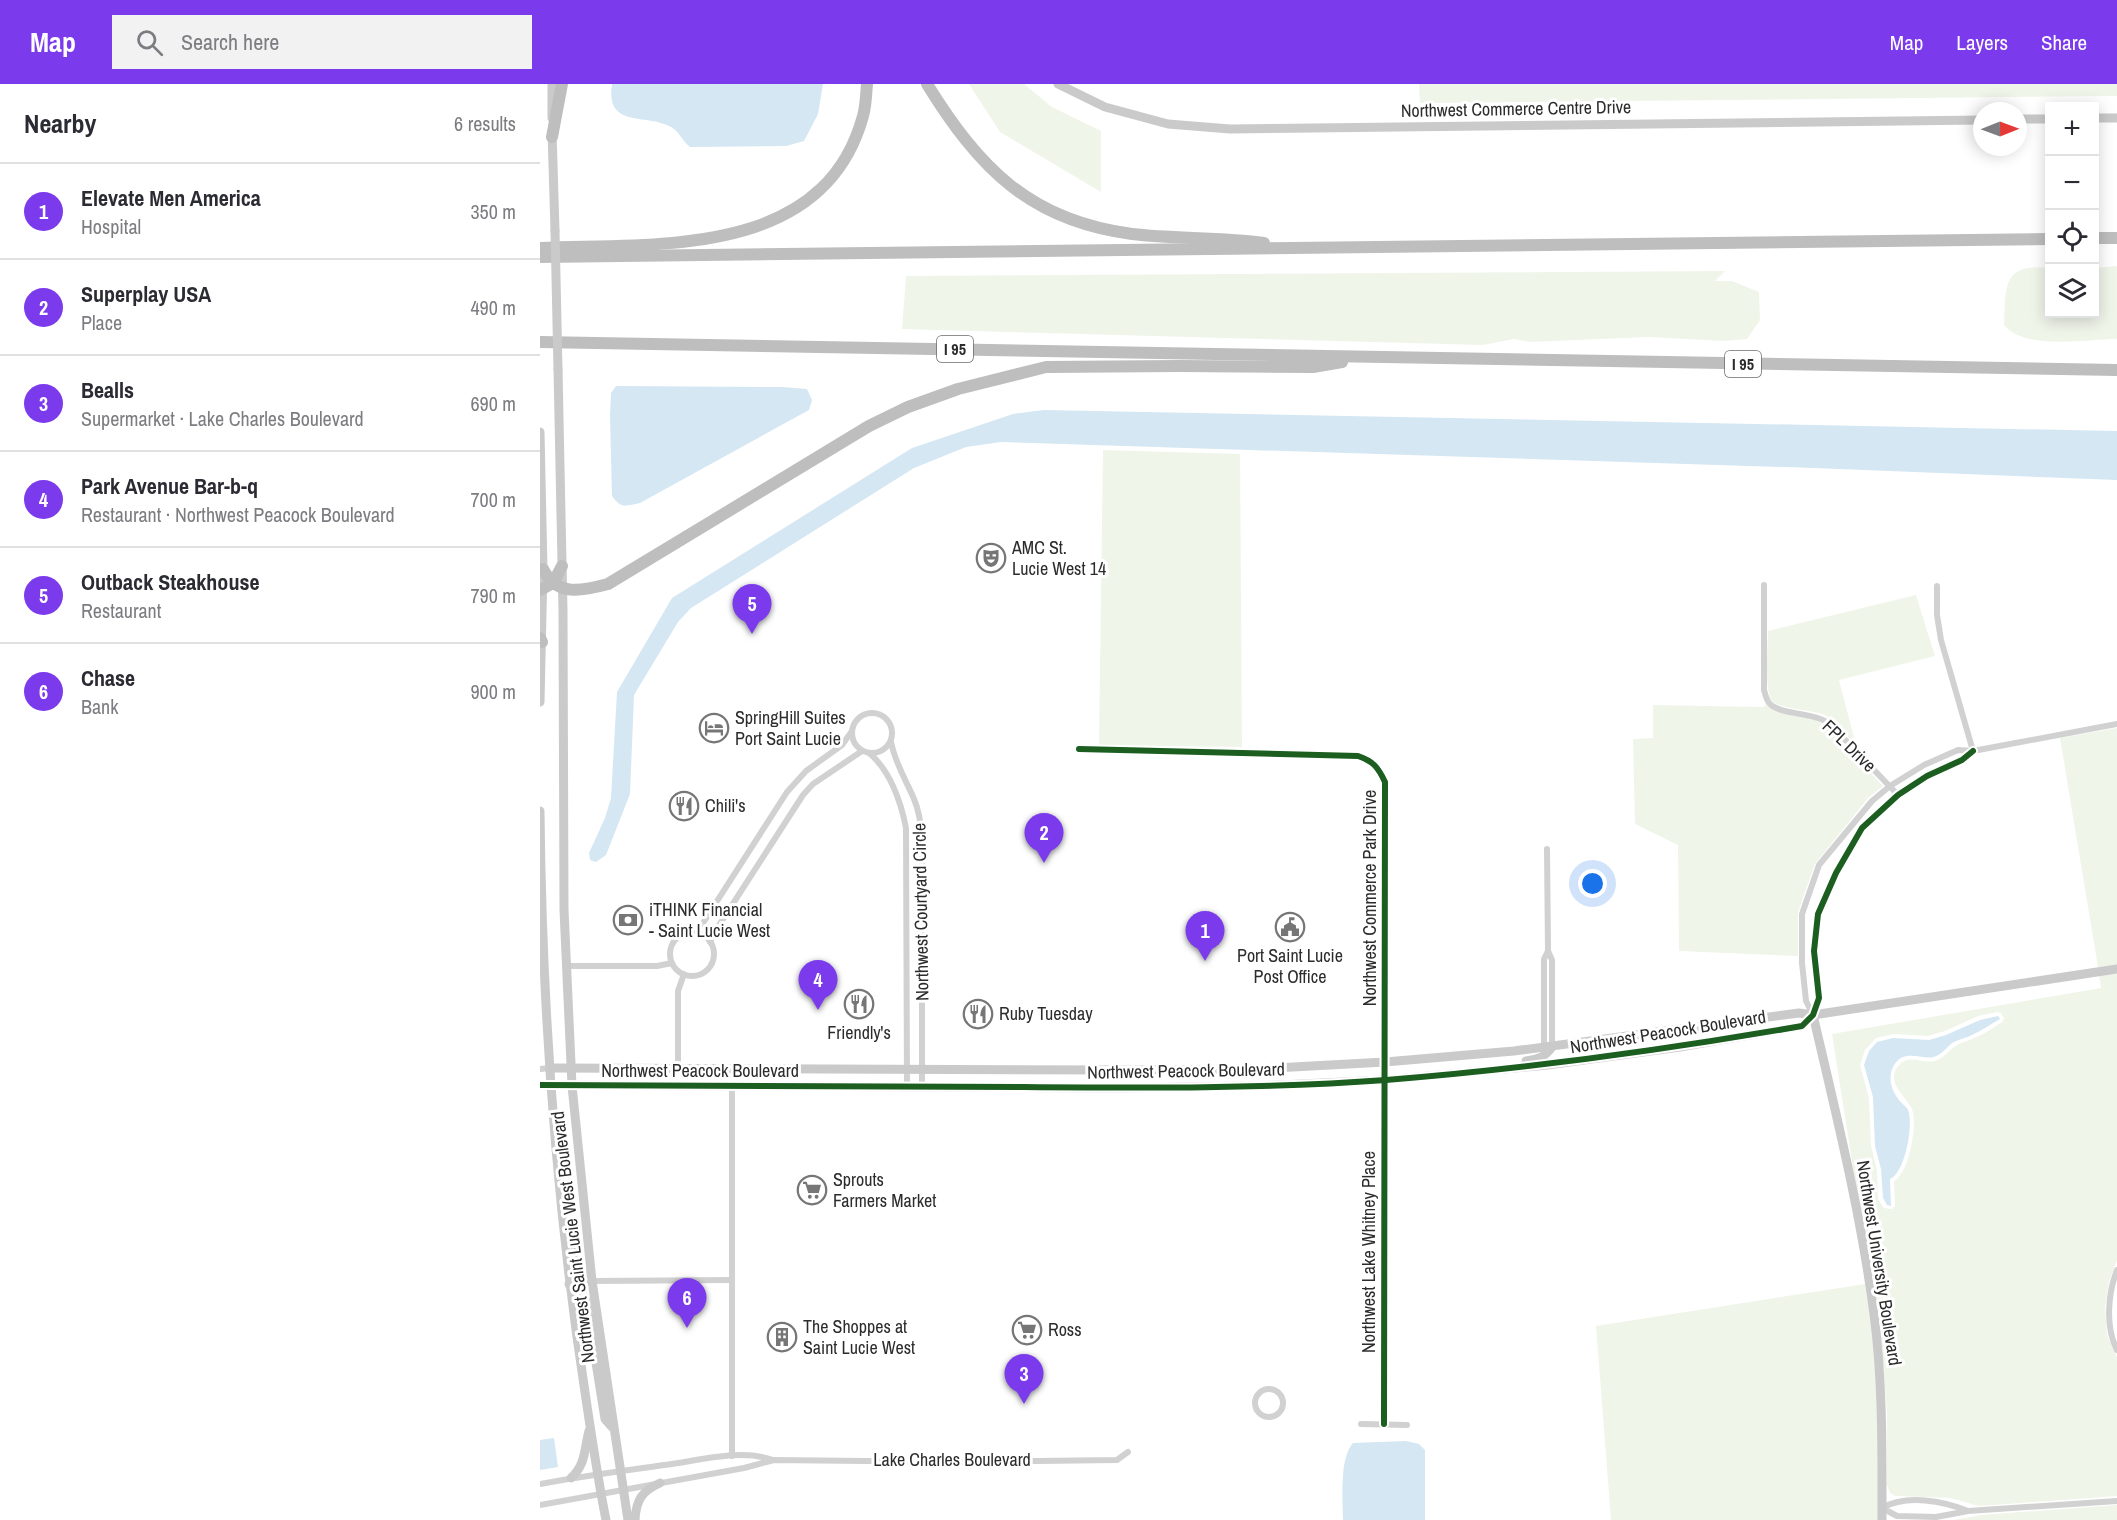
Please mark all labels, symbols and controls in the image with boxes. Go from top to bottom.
search box [112,15,532,69]
text: Map [30,23,76,61]
icon: search [133,26,166,59]
text: Search here [181,27,279,57]
text: Map [1890,28,1923,57]
text: Layers [1956,28,2008,57]
text: Share [2041,28,2087,57]
street label: Northwest Commerce Centre Drive [1401,94,1631,123]
north arrow [1973,102,2027,156]
map controls [2045,102,2099,318]
button: + [2045,102,2099,156]
text: Nearby [24,106,96,141]
text: 6 results [454,110,516,137]
button: − [2045,156,2099,210]
text: Elevate Men America [81,183,261,213]
text: 1 [39,198,48,225]
text: 350 m [470,198,516,225]
button: locate [2045,210,2099,264]
text: Hospital [81,213,141,240]
button: layers [2045,264,2099,318]
text: Superplay USA [81,279,211,309]
text: 2 [39,294,48,321]
text: 490 m [470,294,516,321]
text: Place [81,309,122,336]
road number: I 95 [937,336,973,362]
road number: I 95 [1725,351,1761,377]
text: Bealls [81,375,134,405]
text: 3 [39,390,48,417]
text: 690 m [470,390,516,417]
text: Supermarket · Lake Charles Boulevard [81,405,364,432]
text: Park Avenue Bar-b-q [81,471,258,501]
text: 4 [39,486,48,513]
text: 700 m [470,486,516,513]
text: Restaurant · Northwest Peacock Boulevard [81,501,395,528]
place label: AMC St. Lucie West 14 [1011,535,1106,581]
theatre icon: AMC St. Lucie West 14 [975,542,1007,574]
text: Outback Steakhouse [81,567,259,597]
text: 5 [39,582,48,609]
text: 790 m [470,582,516,609]
pin: 5 [732,584,772,634]
text: Restaurant [81,597,161,624]
text: Chase [81,663,135,693]
text: 6 [39,678,48,705]
text: 900 m [470,678,516,705]
text: Bank [81,693,118,720]
place label: SpringHill Suites Port Saint Lucie [735,705,846,751]
hotel icon: SpringHill Suites Port Saint Lucie [698,712,730,744]
street label: FPL Drive [1817,714,1882,778]
restaurant icon: Chili's [668,790,700,822]
street label: Northwest Commerce Park Drive [1357,790,1382,1006]
place label: Chili's [705,793,746,818]
pin: 2 [1024,814,1064,863]
street label: Northwest Courtyard Circle [906,823,935,1001]
your location [1578,869,1607,898]
place label: iTHINK Financial - Saint Lucie West [649,897,770,943]
bank icon: iTHINK Financial - Saint Lucie West [612,904,644,936]
public building icon: Port Saint Lucie Post Office [1274,911,1306,943]
pin: 1 [1186,912,1224,961]
place label: Port Saint Lucie Post Office [1237,943,1343,989]
pin: 4 [798,960,838,1010]
restaurant icon: Friendly's [843,988,875,1020]
restaurant icon: Ruby Tuesday [962,998,994,1030]
place label: Ruby Tuesday [999,1001,1093,1026]
street label: Northwest Peacock Boulevard [1568,1004,1768,1059]
place label: Friendly's [827,1020,891,1045]
street label: Northwest Peacock Boulevard [1087,1056,1285,1085]
street label: Northwest Peacock Boulevard [601,1058,799,1083]
street label: Northwest Saint Lucie West Boulevard [545,1110,600,1364]
street label: Northwest Lake Whitney Place [1356,1151,1381,1353]
street label: Northwest University Boulevard [1851,1158,1908,1367]
place label: Sprouts Farmers Market [833,1167,936,1213]
supermarket icon: Sprouts Farmers Market [796,1174,828,1206]
pin: 6 [668,1278,706,1328]
place label: The Shoppes at Saint Lucie West [803,1314,915,1360]
supermarket icon: Ross [1011,1314,1043,1346]
place label: Ross [1048,1317,1082,1342]
building icon: The Shoppes at Saint Lucie West [766,1321,798,1353]
pin: 3 [1004,1354,1044,1404]
street label: Lake Charles Boulevard [873,1447,1031,1472]

